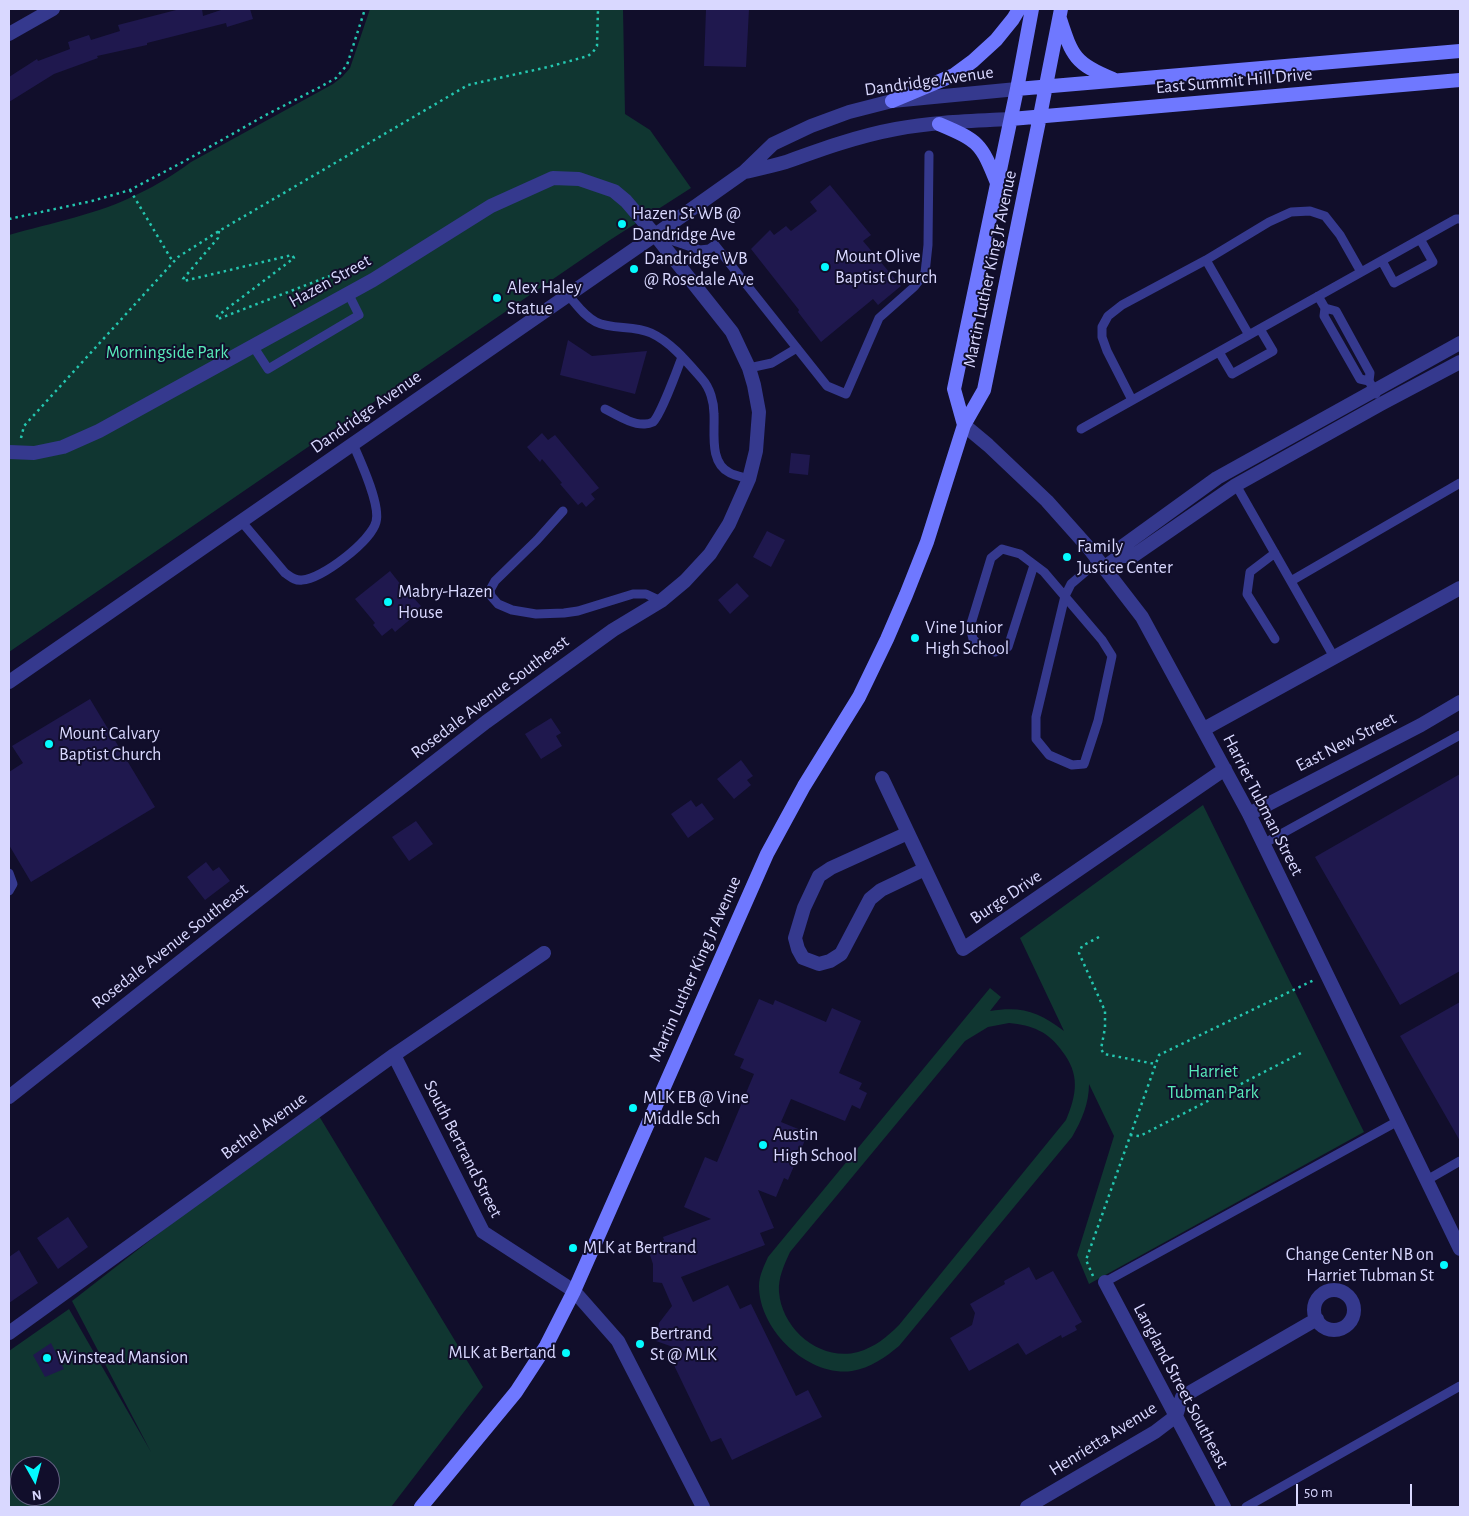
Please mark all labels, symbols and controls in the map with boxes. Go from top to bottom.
street label: Dandridge Avenue [863,61,995,101]
street label: East Summit Hill Drive [1155,63,1313,99]
street label: Martin Luther King Jr Avenue [959,168,1021,370]
place label: Hazen St WB @ Dandridge Ave [632,203,741,245]
marker: Hazen St WB @ Dandridge Ave [616,218,628,230]
place label: Mount Olive Baptist Church [835,246,937,288]
place label: Dandridge WB @ Rosedale Ave [644,248,754,290]
street label: Hazen Street [285,250,375,312]
marker: Mount Olive Baptist Church [819,261,831,273]
marker: Dandridge WB @ Rosedale Ave [628,263,640,275]
place label: Alex Haley Statue [507,277,582,320]
marker: Alex Haley Statue [491,292,503,304]
park label: Morningside Park [106,342,228,364]
street label: Dandridge Avenue [306,366,426,458]
place label: Family Justice Center [1077,536,1173,578]
marker: Family Justice Center [1061,551,1073,563]
place label: Mabry-Hazen House [398,581,493,624]
marker: Mabry-Hazen House [382,596,394,608]
place label: Vine Junior High School [925,617,1009,660]
street label: Rosedale Avenue Southeast [407,631,573,763]
marker: Vine Junior High School [909,632,921,644]
street label: East New Street [1292,707,1400,777]
place label: Mount Calvary Baptist Church [59,723,161,766]
street label: Harriet Tubman Street [1218,731,1308,879]
marker: Mount Calvary Baptist Church [43,738,55,750]
street label: Burge Drive [966,865,1046,929]
street label: Martin Luther King Jr Avenue [644,873,746,1065]
street label: Rosedale Avenue Southeast [88,878,252,1014]
park label: Harriet Tubman Park [1167,1061,1259,1104]
street label: South Bertrand Street [419,1077,507,1221]
place label: MLK EB @ Vine Middle Sch [643,1087,749,1130]
street label: Bethel Avenue [217,1088,311,1164]
marker: MLK EB @ Vine Middle Sch [627,1102,639,1114]
place label: Austin High School [773,1124,857,1166]
marker: Austin High School [757,1139,769,1151]
place label: MLK at Bertrand [583,1237,696,1259]
marker: MLK at Bertrand [567,1242,579,1254]
place label: Change Center NB on Harriet Tubman St [1286,1244,1434,1286]
marker: Change Center NB on Harriet Tubman St [1438,1259,1450,1271]
street label: Langland Street Southeast [1128,1300,1234,1472]
place label: Bertrand St @ MLK [650,1323,717,1366]
marker: Bertrand St @ MLK [634,1338,646,1350]
place label: MLK at Bertand [448,1342,556,1364]
place label: Winstead Mansion [57,1347,188,1369]
marker: MLK at Bertand [560,1347,572,1359]
marker: Winstead Mansion [41,1352,53,1364]
street label: Henrietta Avenue [1045,1397,1161,1481]
north arrow [10,1456,60,1506]
scale bar [1299,1474,1415,1506]
text: 50 m [1304,1485,1333,1500]
text: N [31,1487,42,1502]

